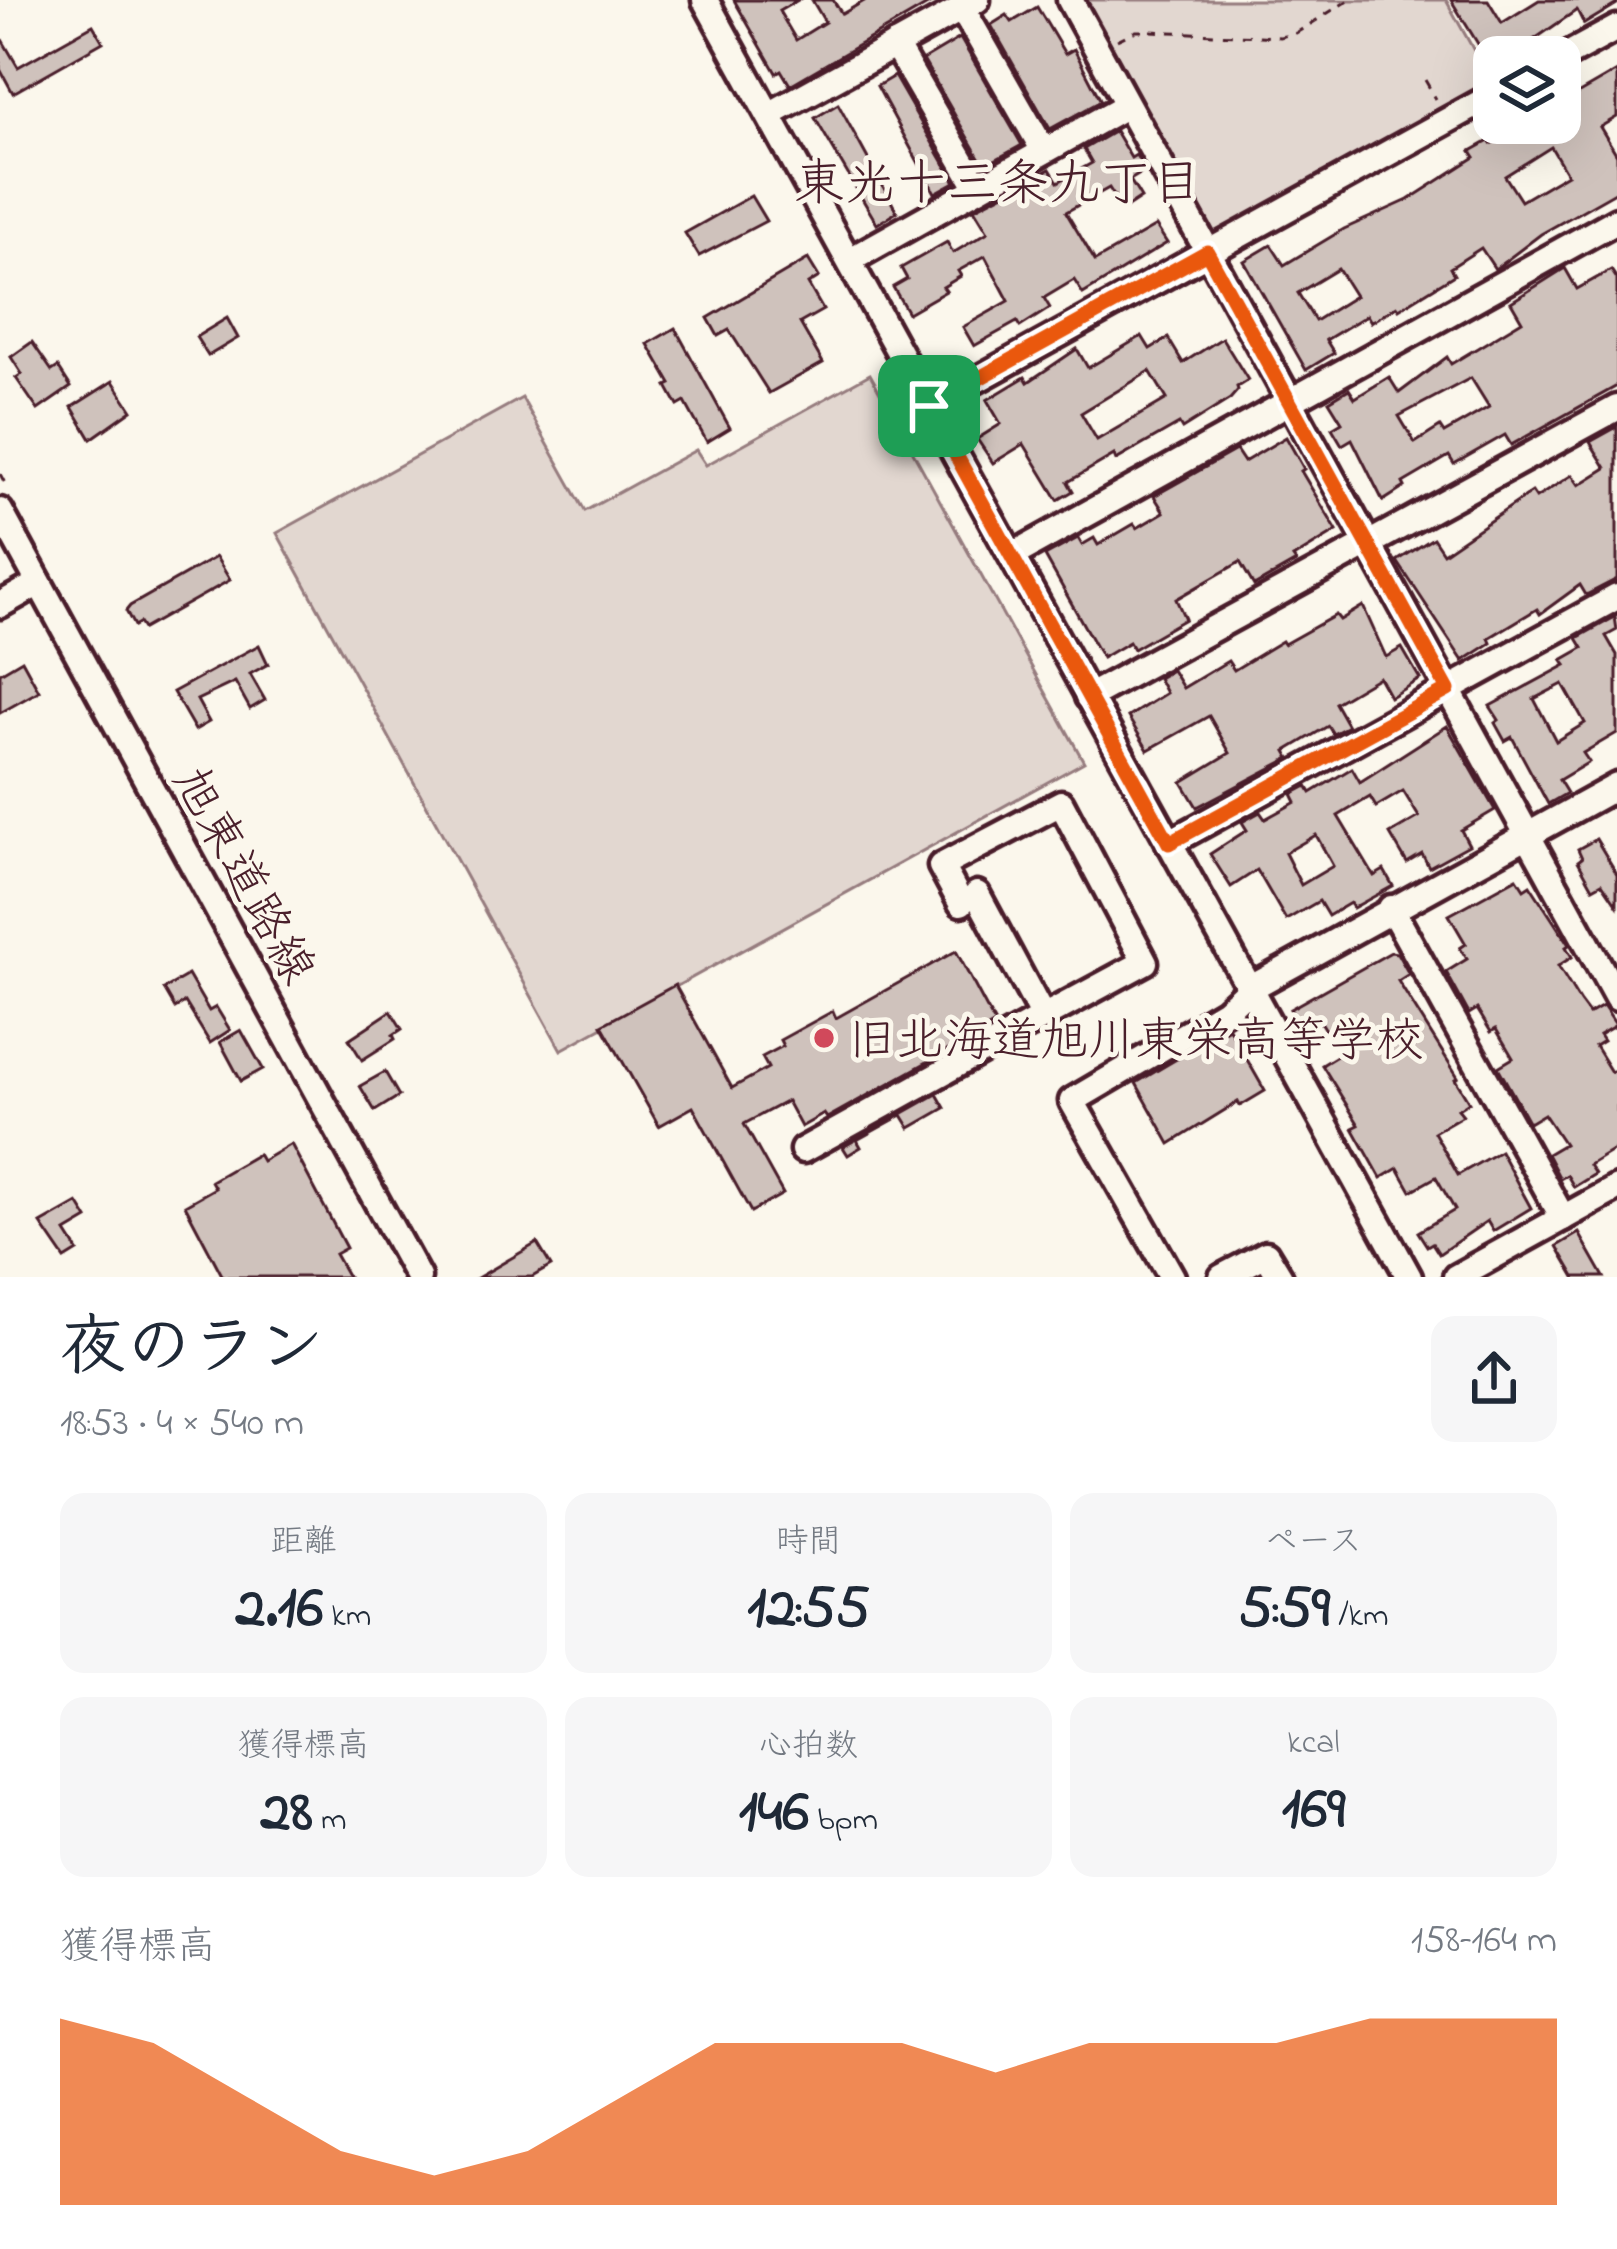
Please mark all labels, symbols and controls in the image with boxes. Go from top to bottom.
map controls [1473,36,1581,144]
button: layers [1473,36,1581,144]
district label: 東光十三条九丁目 [794,149,1202,224]
pin [878,355,980,457]
icon: arrive [896,373,962,439]
street label: 旭東道路線 [153,754,330,998]
place label: 旧北海道旭川東栄高等学校 [848,1008,1424,1078]
marker: 旧北海道旭川東栄高等学校 [811,1025,837,1051]
text: 夜のラン [60,1303,324,1399]
button: share [1431,1316,1557,1442]
text: 18:53 · 4 × 540 m [60,1396,304,1453]
text: 距離 [271,1519,337,1567]
text: 時間 [776,1519,842,1567]
text: ペース [1265,1519,1362,1567]
text: 2.16 [236,1567,323,1654]
text: 12:55 [747,1567,870,1654]
text: 5:59 [1238,1567,1330,1654]
text: km [323,1593,371,1641]
text: /km [1330,1593,1389,1641]
text: kcal [1287,1720,1340,1768]
text: 獲得標高 [238,1723,370,1771]
text: 心拍数 [759,1723,858,1771]
text: 169 [1282,1768,1345,1855]
text: 28 [260,1771,313,1858]
text: 146 [739,1771,809,1858]
text: m [313,1797,347,1845]
text: bpm [809,1797,878,1845]
text: 158–164 m [1411,1913,1557,1970]
text: 獲得標高 [60,1920,216,1977]

